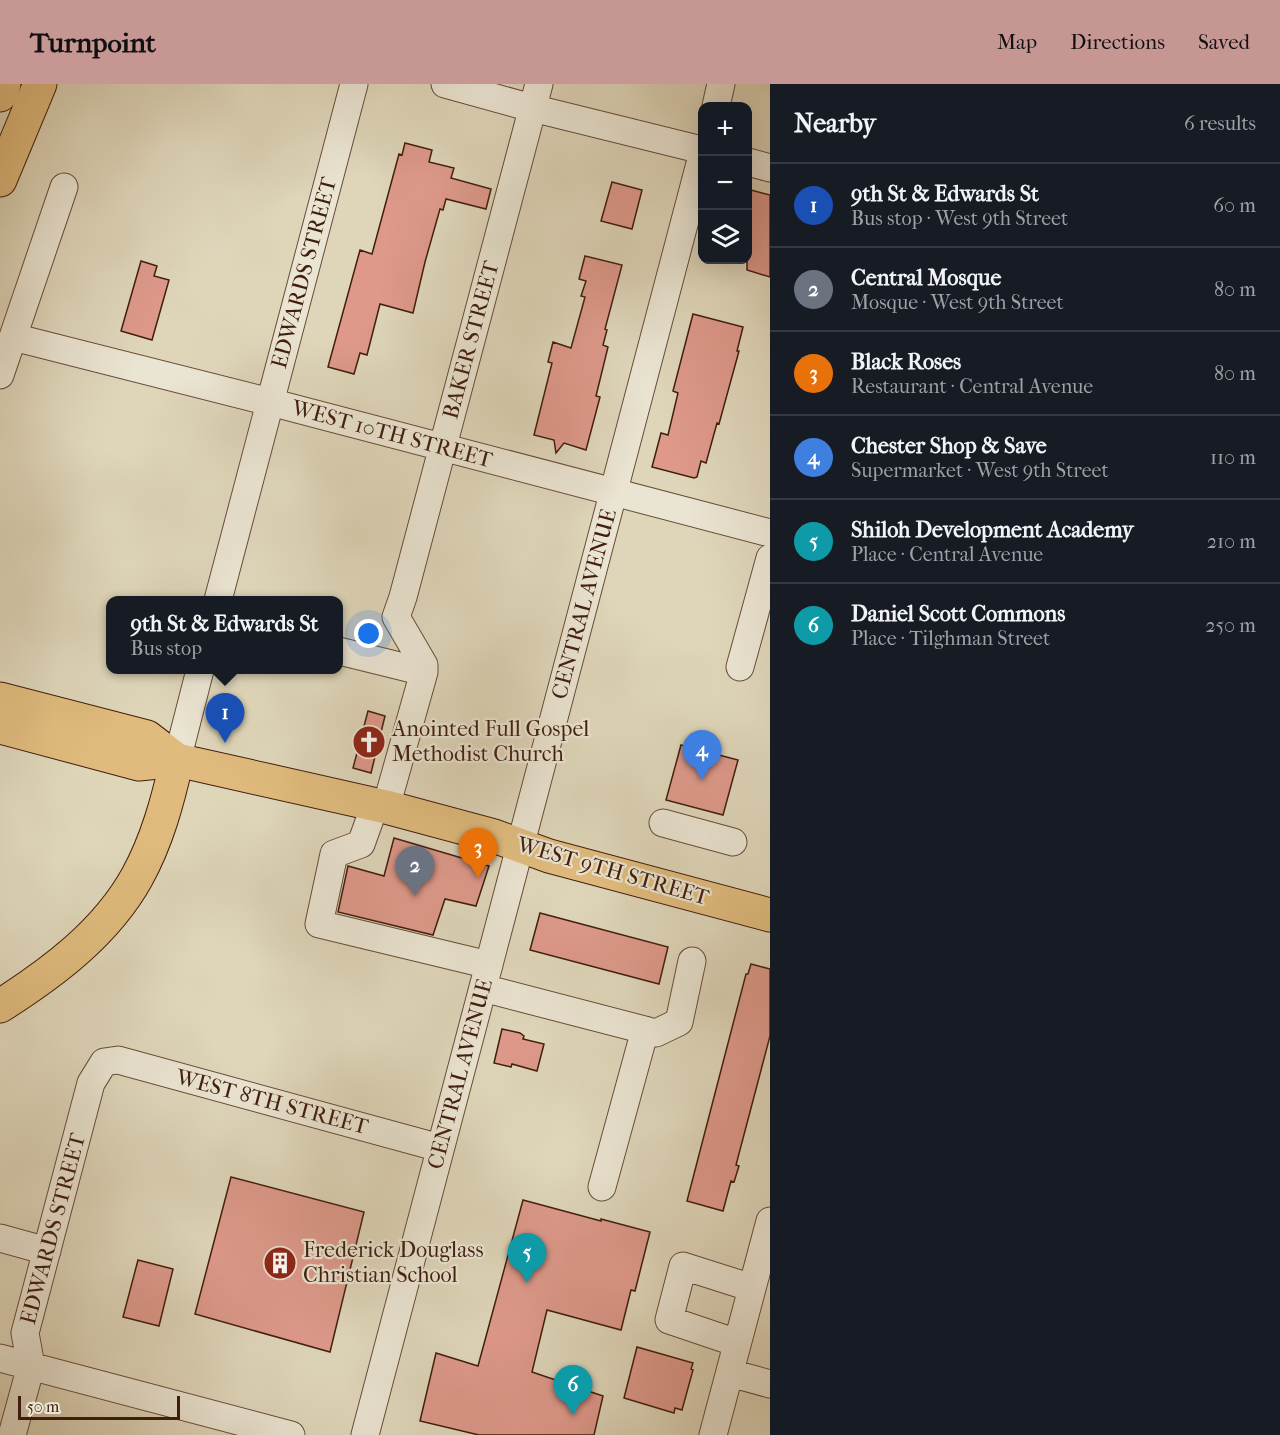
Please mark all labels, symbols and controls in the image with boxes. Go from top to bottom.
text: Turnpoint [30,26,156,59]
text: Map [997,30,1037,54]
text: Directions [1070,30,1165,54]
text: Saved [1198,30,1250,54]
map controls [698,102,752,264]
button: + [698,102,752,156]
text: Nearby [794,108,876,139]
text: 6 results [1184,112,1256,135]
button: − [698,156,752,210]
street label: EDWARDS STREET [266,173,342,371]
text: 9th St & Edwards St [851,181,1039,207]
text: 1 [810,194,817,217]
text: 60 m [1213,194,1256,217]
text: Bus stop · West 9th Street [851,207,1068,230]
button: layers [698,210,752,264]
street label: BAKER STREET [437,257,505,422]
text: Central Mosque [851,265,1001,291]
text: 2 [808,278,819,301]
text: 80 m [1214,278,1256,301]
text: Mosque · West 9th Street [851,291,1064,314]
text: Black Roses [851,349,961,375]
text: 3 [809,362,818,385]
text: 80 m [1214,362,1256,385]
text: Restaurant · Central Avenue [851,375,1093,398]
street label: WEST 10TH STREET [288,394,496,474]
text: Chester Shop & Save [851,433,1047,459]
text: 4 [808,446,819,469]
text: 110 m [1210,446,1256,469]
text: Supermarket · West 9th Street [851,459,1109,482]
street label: CENTRAL AVENUE [546,506,622,702]
text: Shiloh Development Academy [851,517,1134,543]
text: 5 [809,530,818,553]
text: 210 m [1207,530,1256,553]
text: Place · Central Avenue [851,543,1043,566]
popup [106,596,343,674]
text: Daniel Scott Commons [851,601,1065,627]
text: 9th St & Edwards St [131,611,318,637]
text: 6 [808,614,819,637]
text: 250 m [1205,614,1256,637]
your location [354,619,383,648]
text: Place · Tilghman Street [851,627,1050,650]
text: Bus stop [131,637,202,660]
pin: 1 [206,694,244,743]
place label: Anointed Full Gospel Methodist Church [391,716,589,767]
church icon: Anointed Full Gospel Methodist Church [351,724,387,760]
pin: 4 [682,730,722,780]
pin: 3 [458,828,498,878]
street label: WEST 9TH STREET [513,831,713,911]
pin: 2 [396,846,434,896]
street label: CENTRAL AVENUE [422,976,498,1172]
street label: WEST 8TH STREET [172,1064,372,1140]
street label: EDWARDS STREET [15,1129,91,1327]
pin: 5 [508,1234,546,1283]
place label: Frederick Douglass Christian School [303,1237,484,1288]
building icon: Frederick Douglass Christian School [262,1245,298,1281]
pin: 6 [554,1366,592,1415]
scale bar [18,1393,180,1420]
text: 50 m [27,1397,59,1416]

